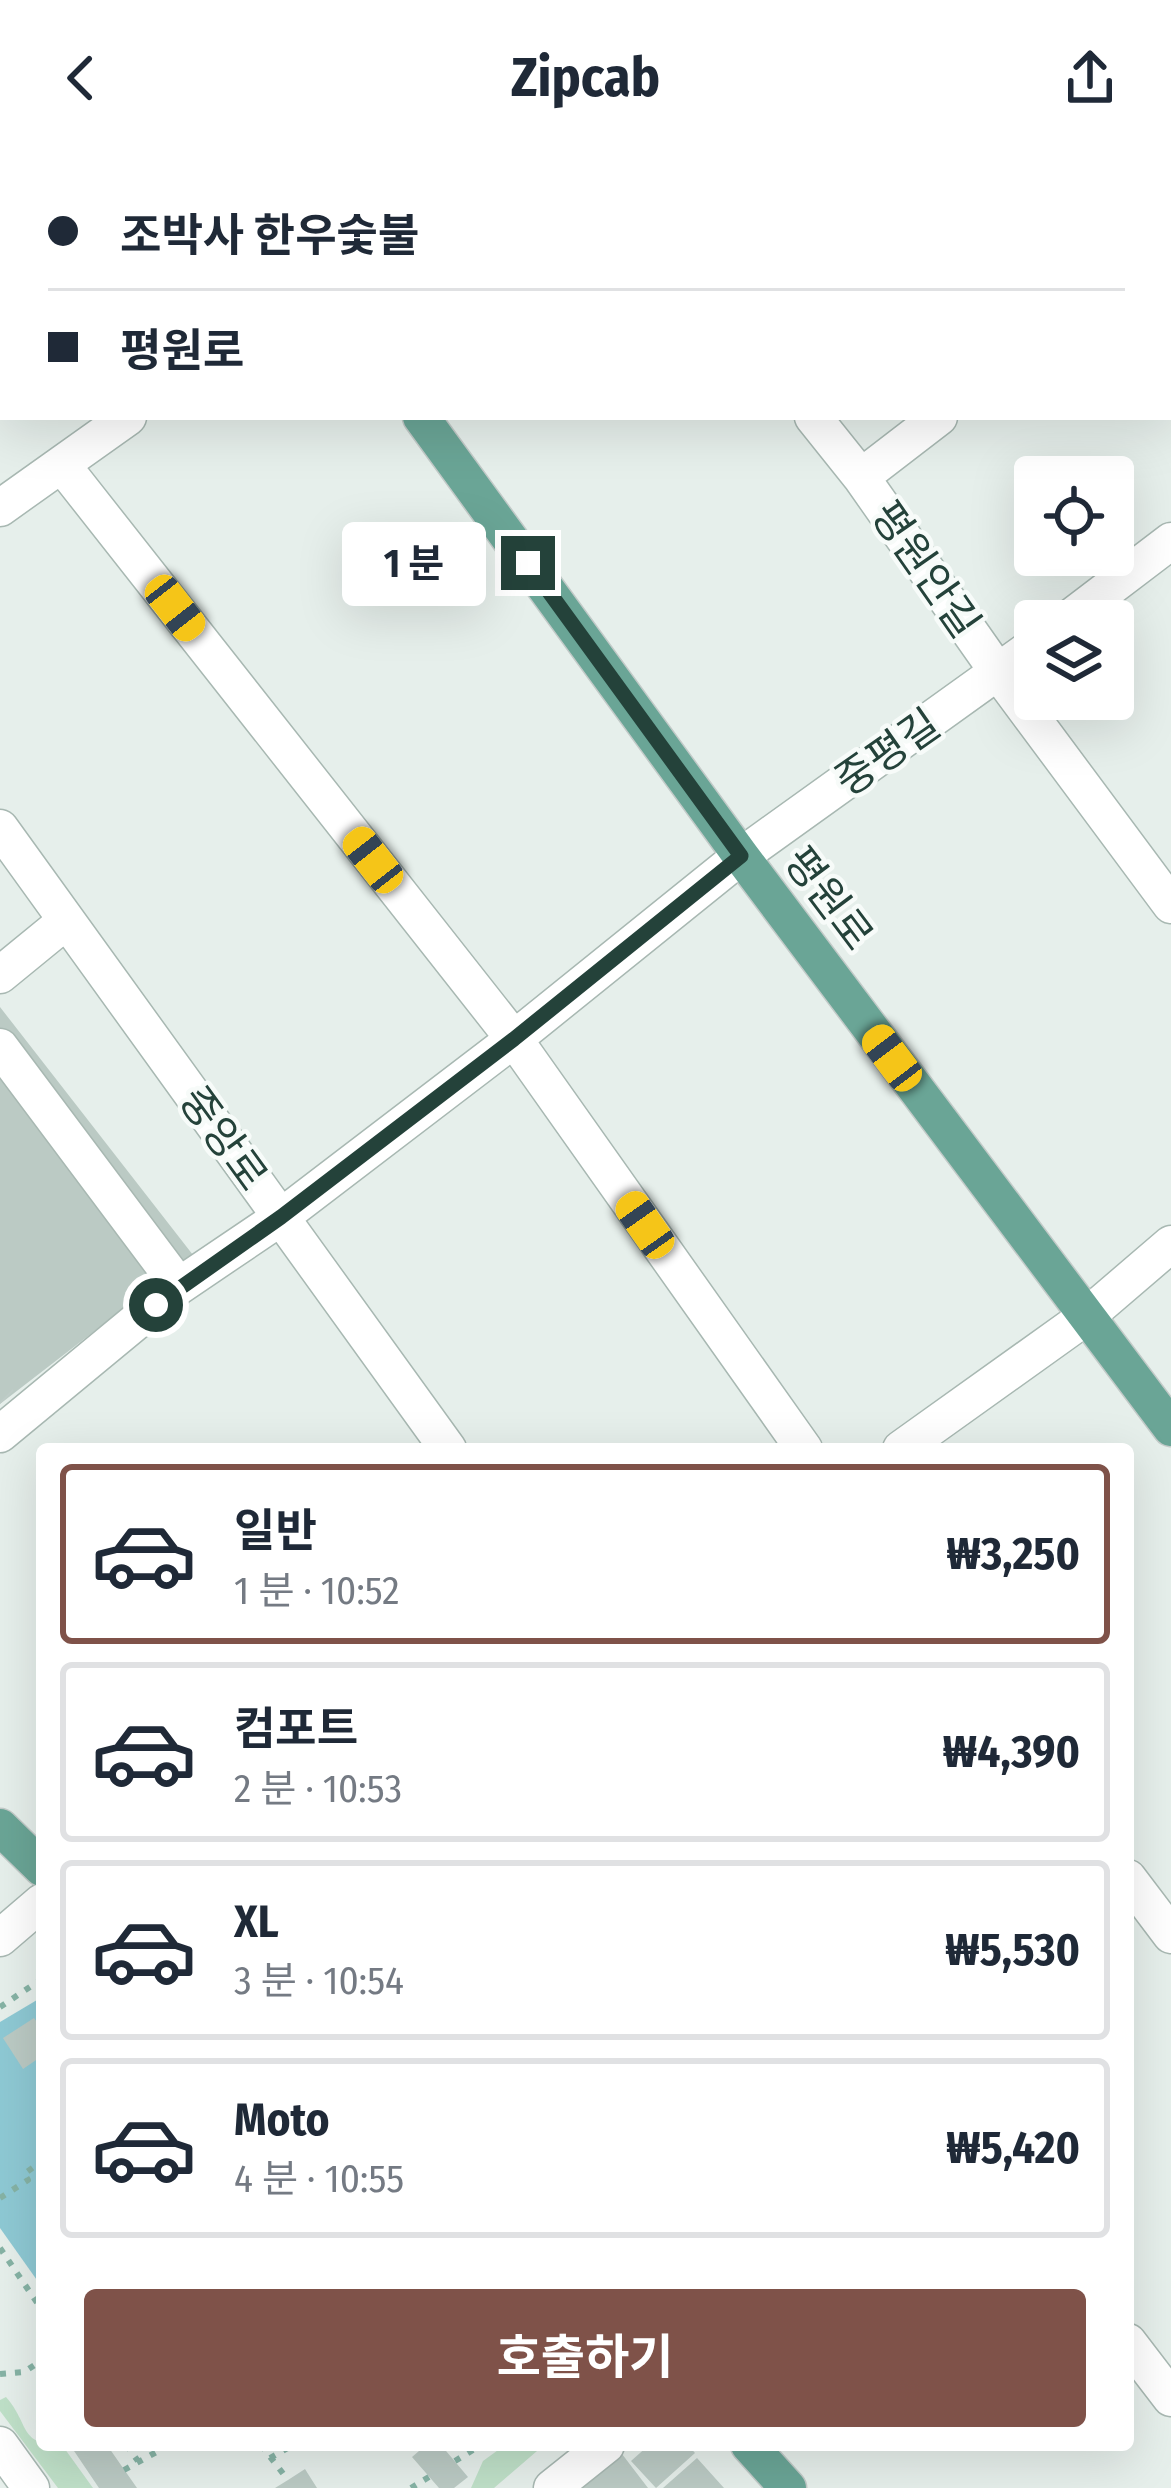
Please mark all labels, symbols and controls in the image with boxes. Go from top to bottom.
icon: back [48,45,114,111]
icon: share [1057,45,1123,111]
text: Zipcab [511,46,660,110]
text: 조박사 한우숯불 [120,209,419,263]
text: 평원로 [120,324,244,378]
map controls [1014,456,1134,720]
button: locate [1014,456,1134,576]
street label: 평원안길 [860,492,990,647]
callout: 1 분 [342,521,486,605]
route end [501,536,555,590]
text: 1 분 [384,541,444,587]
car [139,569,211,647]
button: layers [1014,600,1134,720]
street label: 중평길 [826,699,949,807]
car [337,821,409,899]
street label: 평원로 [773,837,883,960]
car [856,1018,928,1098]
street label: 중앙로 [169,1077,277,1200]
car [610,1185,680,1265]
route start [129,1278,183,1332]
icon: car [90,1500,198,1608]
text: 일반 [234,1504,317,1558]
text: ₩3,250 [946,1527,1080,1581]
text: 1 분 · 10:52 [234,1568,400,1614]
icon: car [90,1698,198,1806]
text: 컴포트 [234,1702,358,1756]
text: ₩4,390 [943,1725,1080,1779]
text: 2 분 · 10:53 [234,1766,402,1812]
text: XL [234,1895,279,1949]
icon: car [90,1896,198,2004]
text: ₩5,530 [945,1923,1080,1977]
text: 3 분 · 10:54 [234,1958,404,2004]
text: Moto [234,2093,330,2147]
icon: car [90,2094,198,2202]
text: ₩5,420 [946,2121,1080,2175]
text: 4 분 · 10:55 [234,2156,404,2202]
button: 호출하기 [84,2289,1086,2427]

